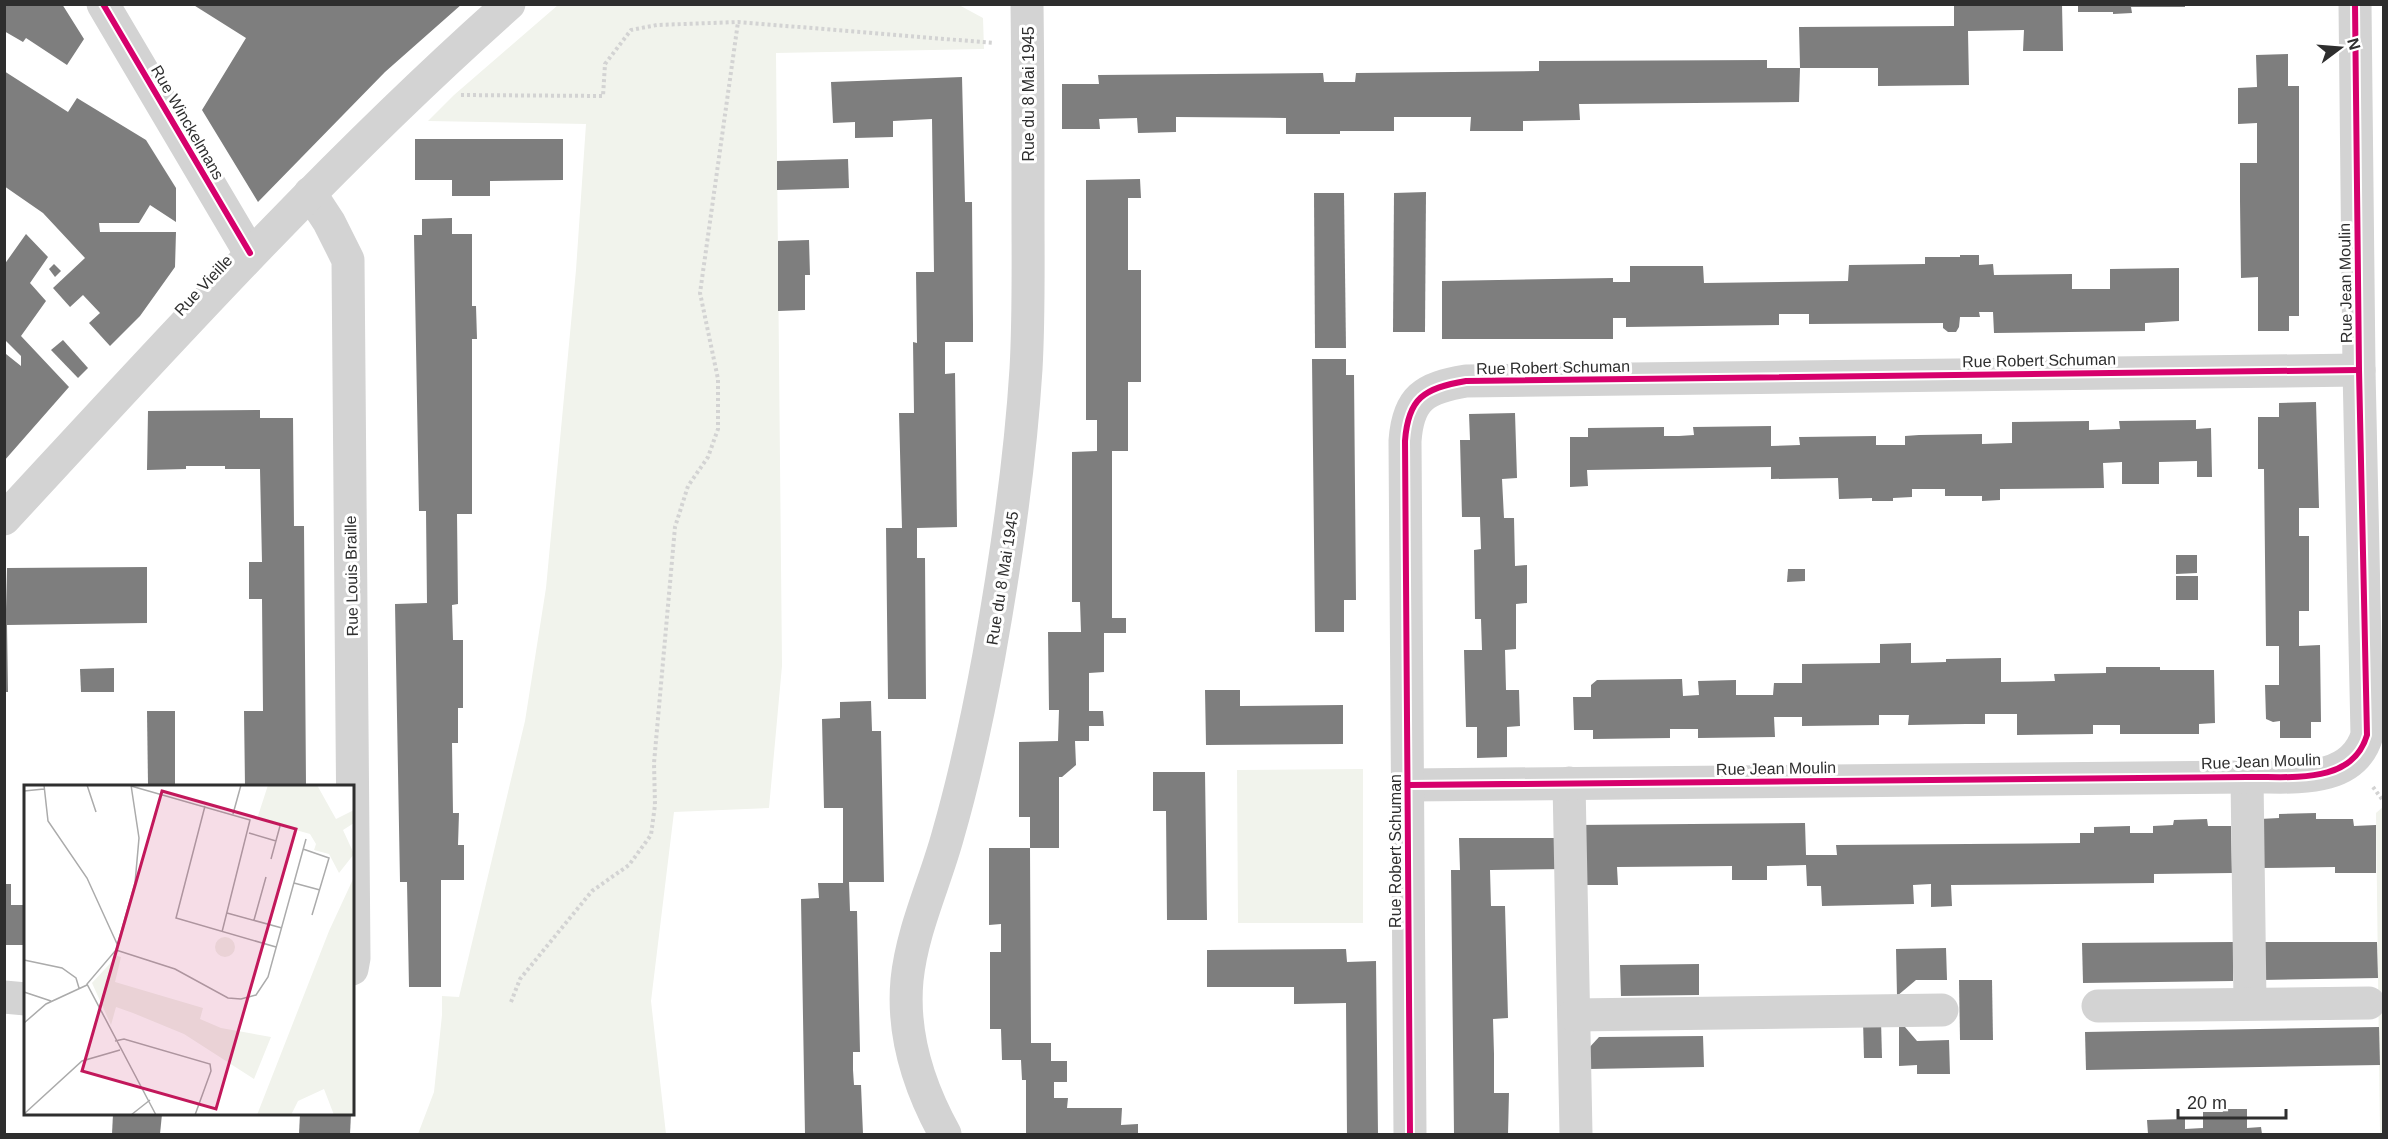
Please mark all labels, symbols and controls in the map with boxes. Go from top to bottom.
north arrow [2310,18,2370,78]
street label: Rue du 8 Mai 1945 [1020,26,1037,162]
text: N [2344,36,2364,52]
street label: Rue Winckelmans [148,62,227,182]
street label: Rue Jean Moulin [2336,223,2355,343]
street label: Rue Vieille [171,252,236,319]
street label: Rue Robert Schuman [1962,351,2116,370]
street label: Rue Robert Schuman [1476,358,1630,377]
street label: Rue du 8 Mai 1945 [984,510,1021,646]
street label: Rue Louis Braille [342,515,361,637]
street label: Rue Jean Moulin [2201,751,2321,772]
street label: Rue Jean Moulin [1716,759,1836,778]
street label: Rue Robert Schuman [1387,774,1404,928]
inset map [24,785,354,1115]
scale bar [2178,1082,2286,1120]
text: 20 m [2187,1093,2227,1113]

